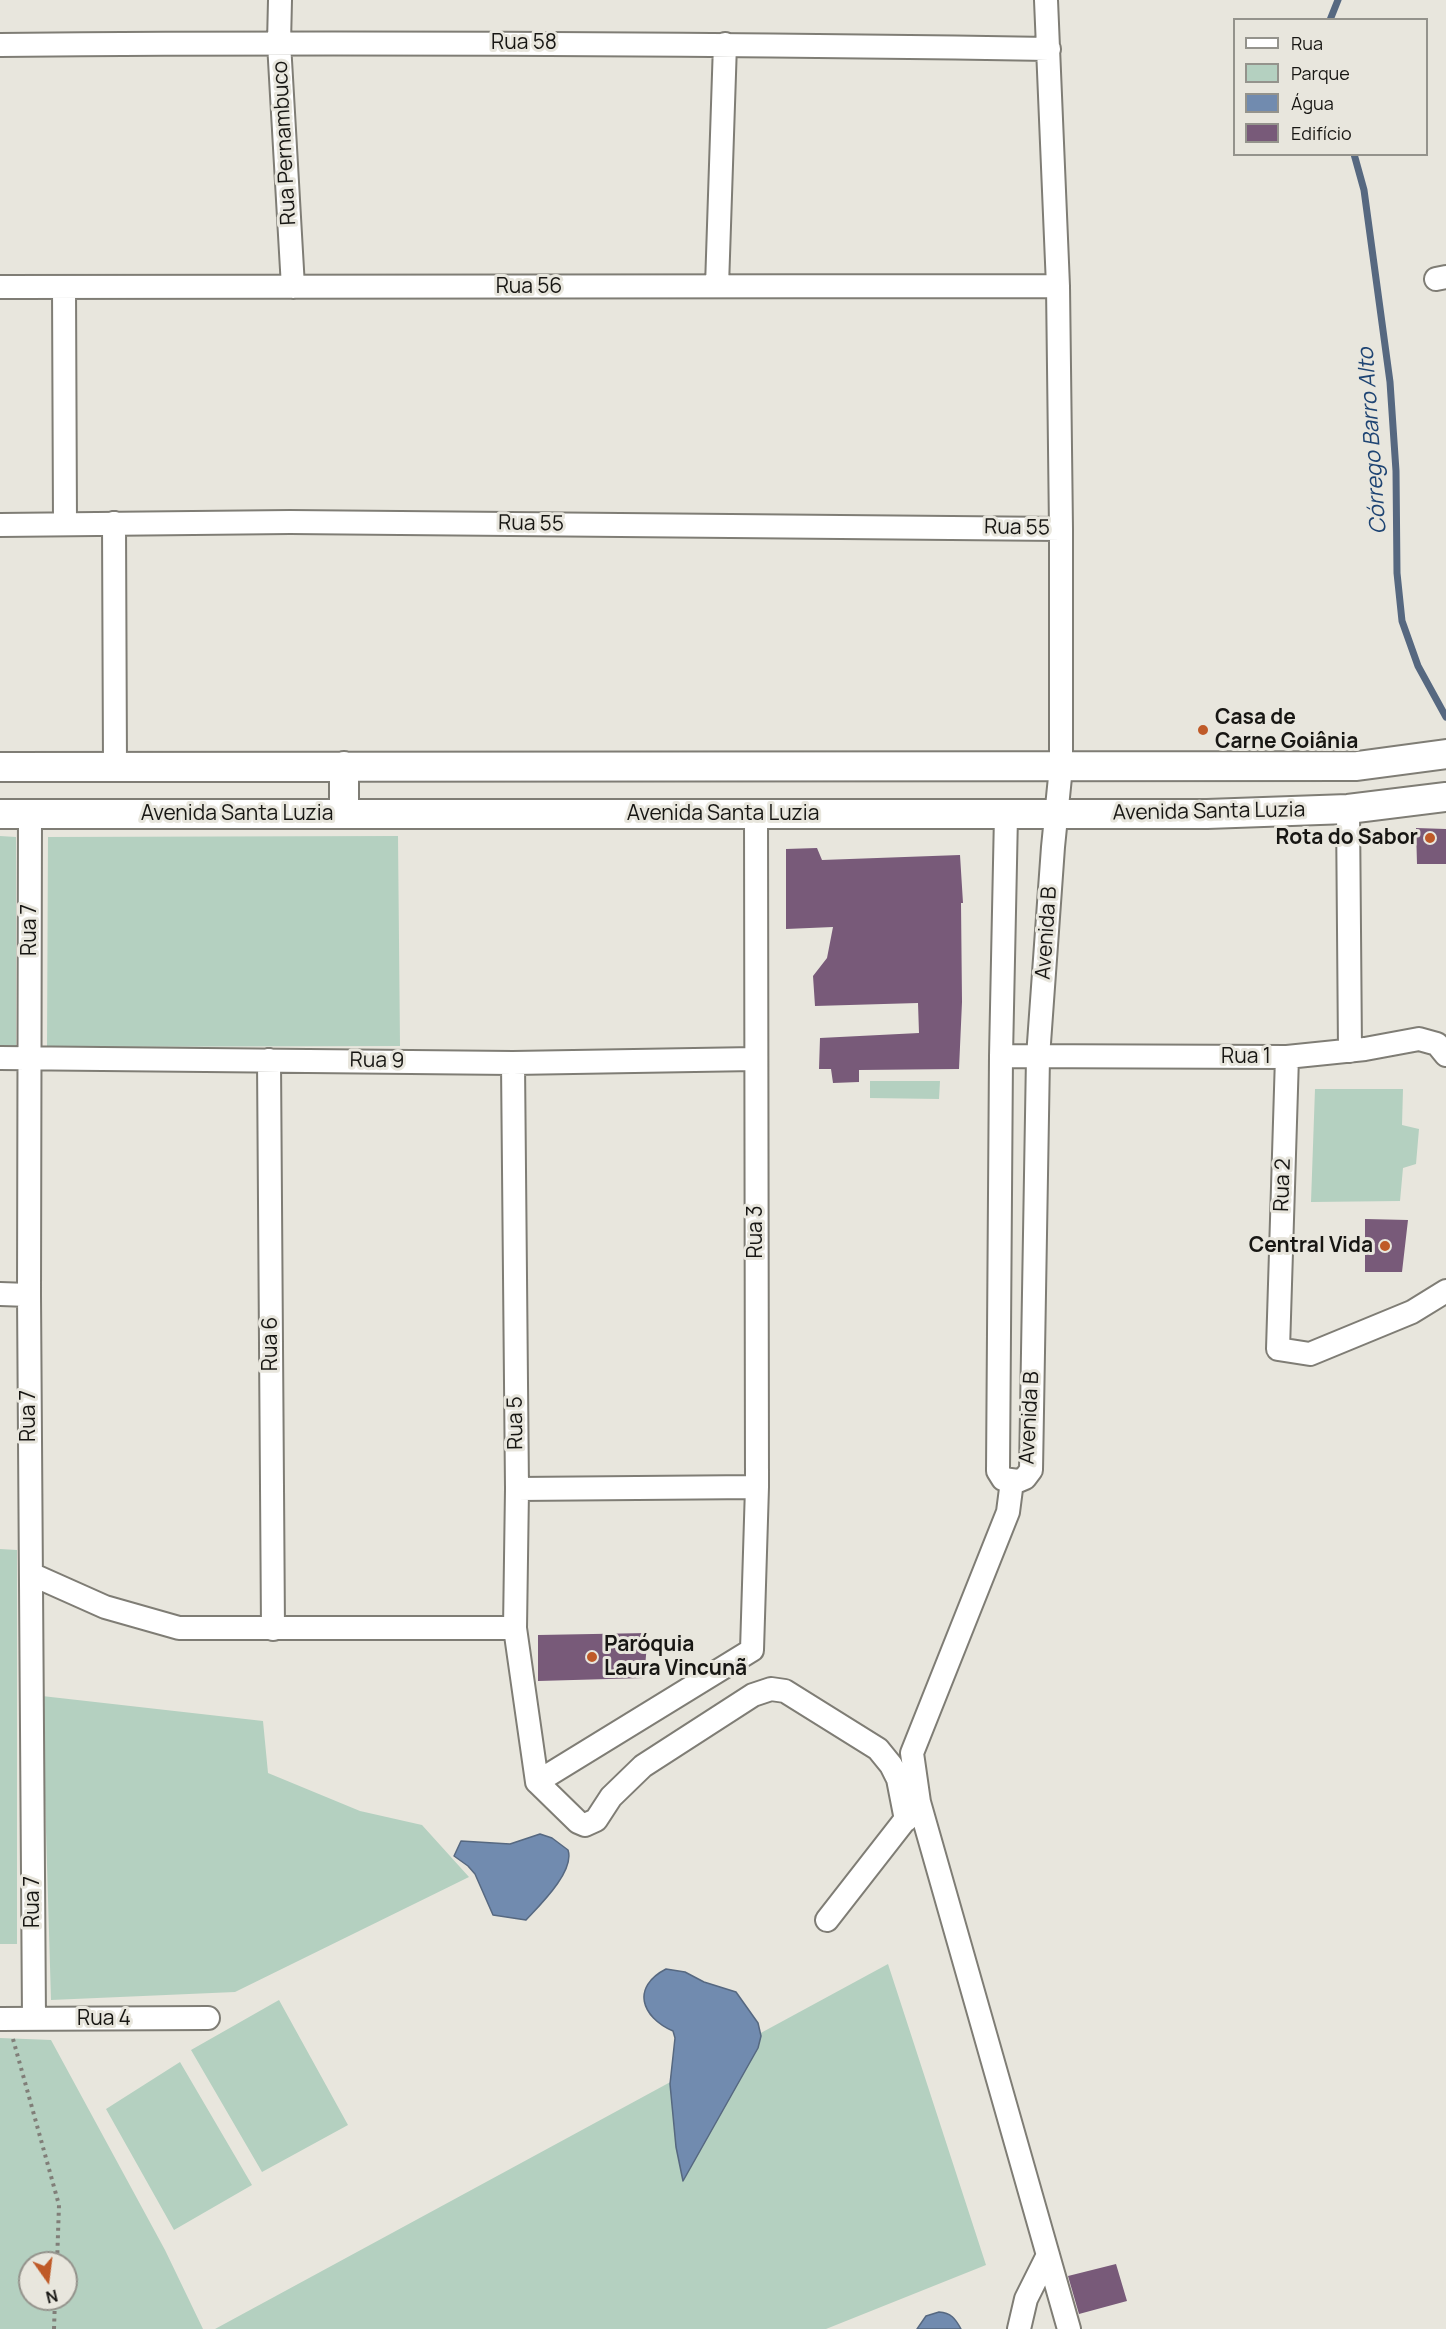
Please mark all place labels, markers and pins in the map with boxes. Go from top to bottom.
place label: Casa de Carne Goiânia [1215,705,1358,755]
marker: Casa de Carne Goiânia [1196,723,1210,737]
place label: Rota do Sabor [1275,825,1418,851]
marker: Rota do Sabor [1423,831,1437,845]
place label: Central Vida [1249,1233,1373,1259]
marker: Central Vida [1378,1239,1392,1253]
place label: Paróquia Laura Vincunã [604,1632,747,1682]
marker: Paróquia Laura Vincunã [585,1650,599,1664]

